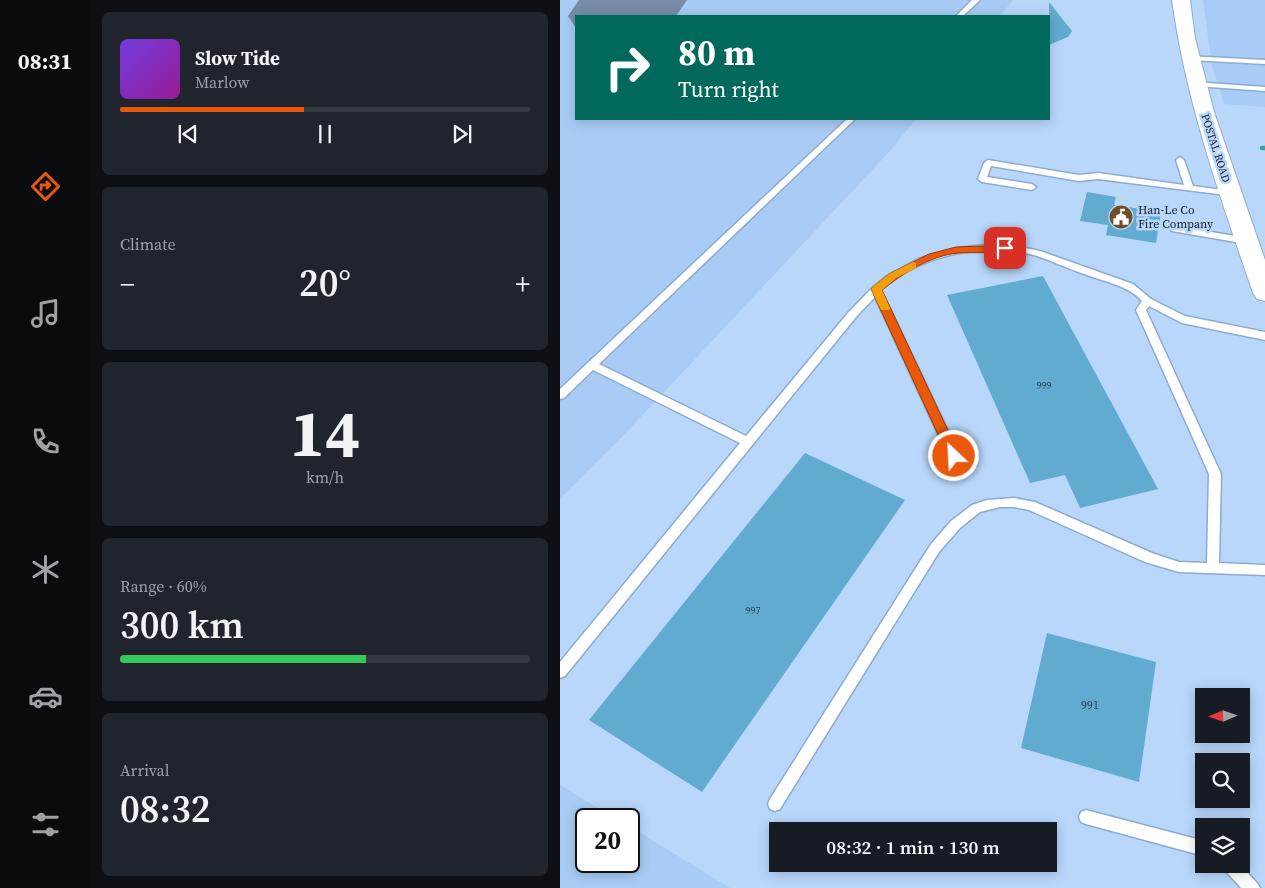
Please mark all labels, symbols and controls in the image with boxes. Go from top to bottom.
text: 80 m [678,29,755,77]
icon: right [595,35,660,100]
text: Slow Tide [195,45,280,71]
text: 08:31 [18,46,72,76]
text: Marlow [195,71,250,93]
text: Turn right [678,74,779,104]
street label: POSTAL ROAD [1197,112,1234,185]
icon: previous [174,120,202,148]
icon: pause [311,120,339,148]
icon: next [448,120,476,148]
icon: directions [28,169,63,204]
place label: Han-Le Co Fire Company [1138,202,1214,232]
public building icon: Han-Le Co Fire Company [1108,204,1134,230]
pin [984,227,1026,269]
text: Climate [120,233,176,255]
icon: arrive [991,234,1019,262]
text: 20° [299,257,351,309]
text: − [120,265,135,303]
text: + [515,265,530,303]
icon: music [28,296,63,331]
house number: 999 [1037,379,1052,392]
text: 14 [290,389,360,478]
icon: phone [28,424,63,459]
position arrow [927,429,979,481]
text: km/h [306,466,344,488]
icon: climate [28,552,63,587]
text: Range · 60% [120,575,207,597]
text: 300 km [120,599,244,651]
house number: 997 [746,604,761,617]
icon: car [28,679,63,714]
north arrow [1195,688,1250,742]
map controls [1195,688,1250,873]
house number: 991 [1081,697,1099,713]
button: search [1195,753,1250,808]
text: Arrival [120,759,169,781]
text: 08:32 [120,783,210,835]
icon: filters [28,807,63,842]
speed limit sign: 20 [575,808,640,873]
button: layers [1195,818,1250,873]
text: 08:32 · 1 min · 130 m [826,834,1000,860]

